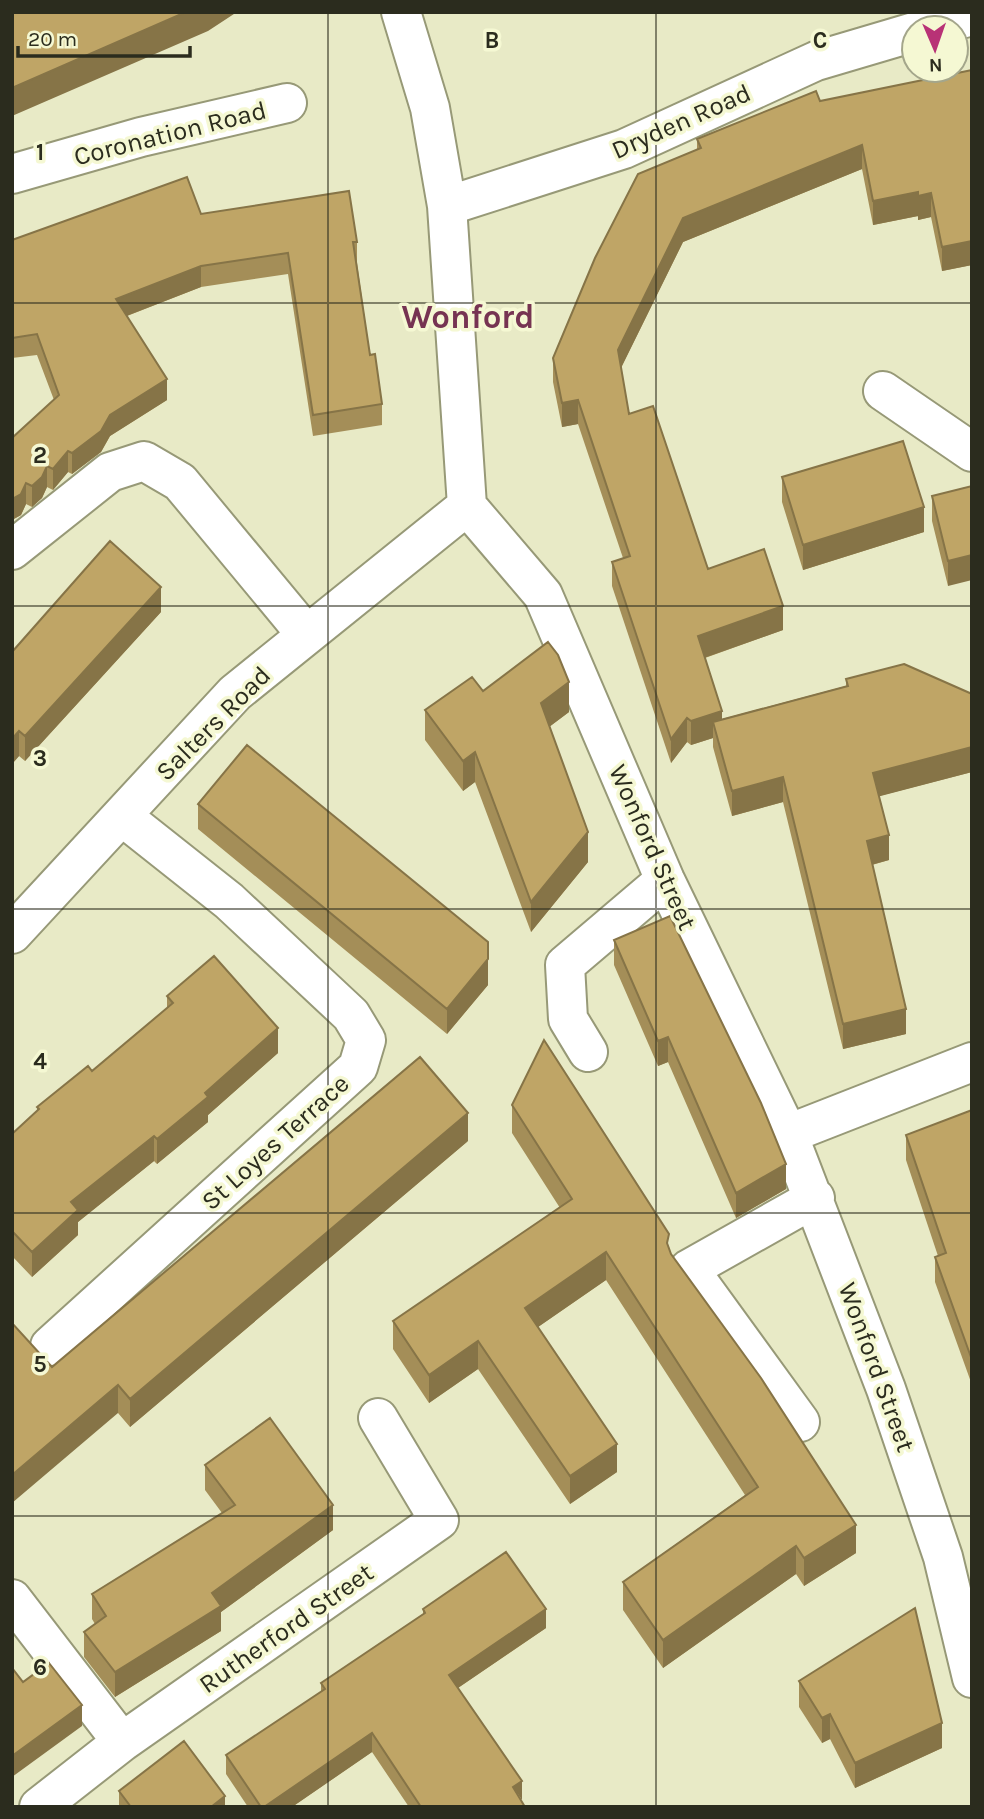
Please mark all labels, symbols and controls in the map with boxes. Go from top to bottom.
scale bar [18,14,189,58]
north arrow [900,14,970,84]
text: 20 m [28,27,77,51]
text: B [485,27,499,54]
text: C [813,27,827,54]
text: N [928,54,943,76]
street label: Dryden Road [607,77,756,166]
street label: Coronation Road [71,95,270,172]
text: 1 [36,139,44,166]
district label: Wonford [401,298,535,336]
text: 2 [33,442,47,469]
street label: Salters Road [150,660,277,787]
text: 3 [33,745,47,772]
street label: Wonford Street [602,760,703,935]
text: 4 [33,1048,47,1075]
street label: St Loyes Terrace [195,1068,355,1217]
street label: Wonford Street [832,1278,922,1456]
text: 5 [33,1351,47,1378]
street label: Rutherford Street [193,1557,379,1700]
text: 6 [33,1654,47,1681]

